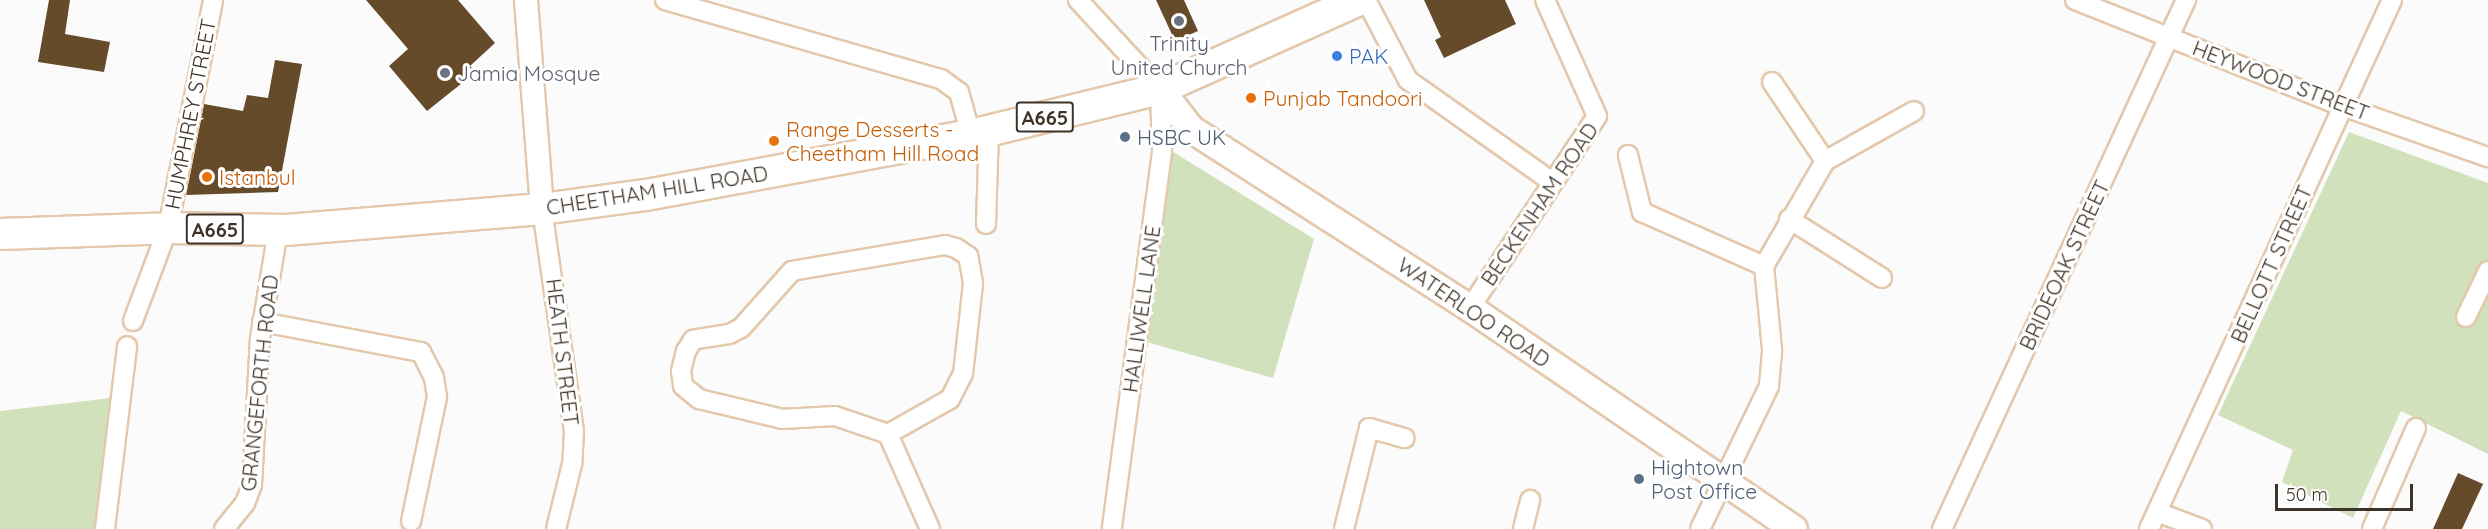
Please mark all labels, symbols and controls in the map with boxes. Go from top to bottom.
marker: Trinity United Church [1172,14,1186,28]
street label: HUMPHREY STREET [159,17,221,211]
place label: Trinity United Church [1111,30,1247,80]
street label: HEYWOOD STREET [2189,35,2373,125]
place label: PAK [1349,43,1388,69]
marker: PAK [1330,49,1344,63]
place label: Jamia Mosque [457,60,600,86]
marker: Jamia Mosque [438,66,452,80]
place label: Punjab Tandoori [1263,85,1422,111]
marker: Punjab Tandoori [1244,91,1258,105]
road number: A665 [1015,100,1075,134]
place label: Range Desserts - Cheetham Hill Road [786,116,979,166]
street label: BECKENHAM ROAD [1475,118,1603,290]
place label: HSBC UK [1137,124,1226,150]
marker: HSBC UK [1118,130,1132,144]
marker: Range Desserts - Cheetham Hill Road [767,134,781,148]
street label: CHEETHAM HILL ROAD [544,160,770,220]
place label: Istanbul [219,164,296,190]
marker: Istanbul [200,170,214,184]
street label: BRIDEOAK STREET [2014,176,2114,354]
street label: BELLOTT STREET [2225,181,2317,347]
road number: A665 [185,212,245,246]
street label: HALLIWELL LANE [1117,224,1165,394]
street label: WATERLOO ROAD [1393,252,1555,372]
street label: GRANGEFORTH ROAD [235,273,283,493]
street label: HEATH STREET [541,277,585,427]
place label: Hightown Post Office [1651,454,1757,504]
marker: Hightown Post Office [1632,472,1646,486]
scale bar [2278,472,2416,510]
text: 50 m [2286,483,2328,506]

